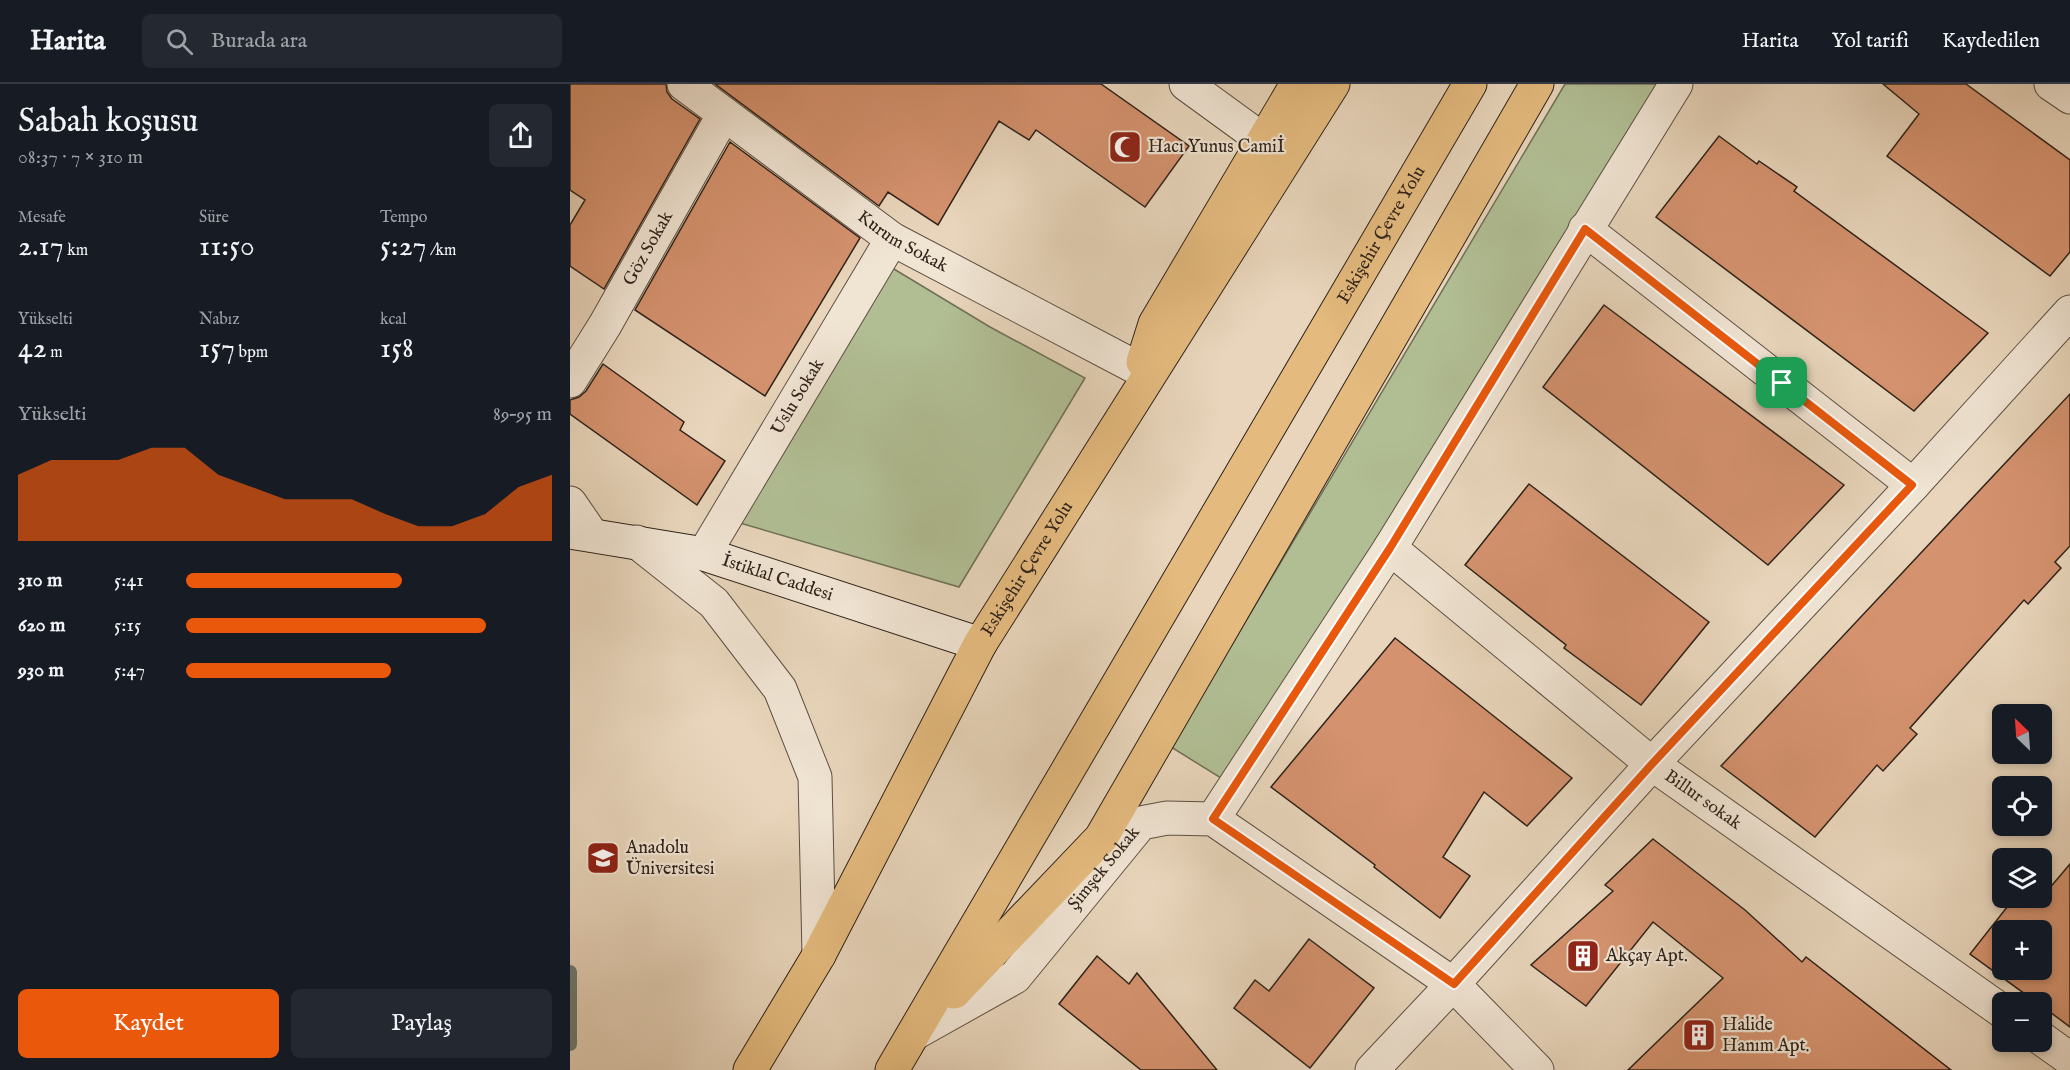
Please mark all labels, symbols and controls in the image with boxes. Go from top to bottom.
search box [142,14,562,68]
text: Harita [30,24,106,59]
icon: search [163,25,196,58]
text: Burada ara [211,27,307,55]
text: Harita [1742,28,1799,55]
text: Yol tarifi [1832,28,1909,55]
text: Kaydedilen [1942,28,2040,55]
text: Sabah koşusu [18,101,198,143]
button: share [489,104,552,167]
mosque icon: Hacı Yunus Camiİ [1107,129,1143,165]
place label: Hacı Yunus Camiİ [1148,135,1285,159]
text: 08:37 · 7 × 310 m [18,145,143,170]
street label: Eskişehir Çevre Yolu [1332,162,1431,308]
street label: Kurum Sokak [853,206,952,278]
street label: Göz Sokak [618,207,679,290]
text: Mesafe [18,208,66,228]
text: Süre [199,208,229,228]
text: Tempo [380,208,427,228]
text: 2.17 [18,228,64,266]
text: 11:50 [199,228,255,266]
text: 5:27 [380,228,427,266]
text: km [64,241,88,261]
text: /km [427,241,456,261]
text: Yükselti [18,310,73,330]
text: Nabız [199,310,240,330]
text: kcal [380,310,407,330]
text: 42 [18,330,47,368]
text: 157 [199,330,235,368]
text: 158 [380,330,414,368]
text: m [47,343,63,363]
text: bpm [235,343,268,363]
street label: Uslu Sokak [766,354,830,439]
pin [1756,357,1807,408]
icon: arrive [1765,366,1798,399]
text: Yükselti [18,402,87,427]
text: 89–95 m [493,402,552,427]
street label: Eskişehir Çevre Yolu [976,497,1079,641]
street label: İstiklal Caddesi [719,548,836,607]
text: 310 m [18,568,62,593]
text: 5:41 [114,568,144,593]
text: 620 m [18,613,65,638]
text: 5:15 [114,613,141,638]
text: 930 m [18,658,64,683]
text: 5:47 [114,658,145,683]
north arrow [1992,704,2052,764]
map controls [1992,704,2052,1052]
street label: Billur sokak [1660,765,1746,835]
button: locate [1992,776,2052,836]
street label: Şimşek Sokak [1063,821,1145,915]
place label: Anadolu Üniversitesi [625,837,715,881]
school or university icon: Anadolu Üniversitesi [585,840,621,876]
button: layers [1992,848,2052,908]
button: + [1992,920,2052,980]
building icon: Akçay Apt. [1565,938,1601,974]
place label: Akçay Apt. [1605,945,1688,968]
button: Kaydet [18,989,279,1058]
button: Paylaş [291,989,552,1058]
button: − [1992,992,2052,1052]
place label: Halide Hanım Apt. [1722,1014,1809,1058]
building icon: Halide Hanım Apt. [1681,1017,1717,1053]

